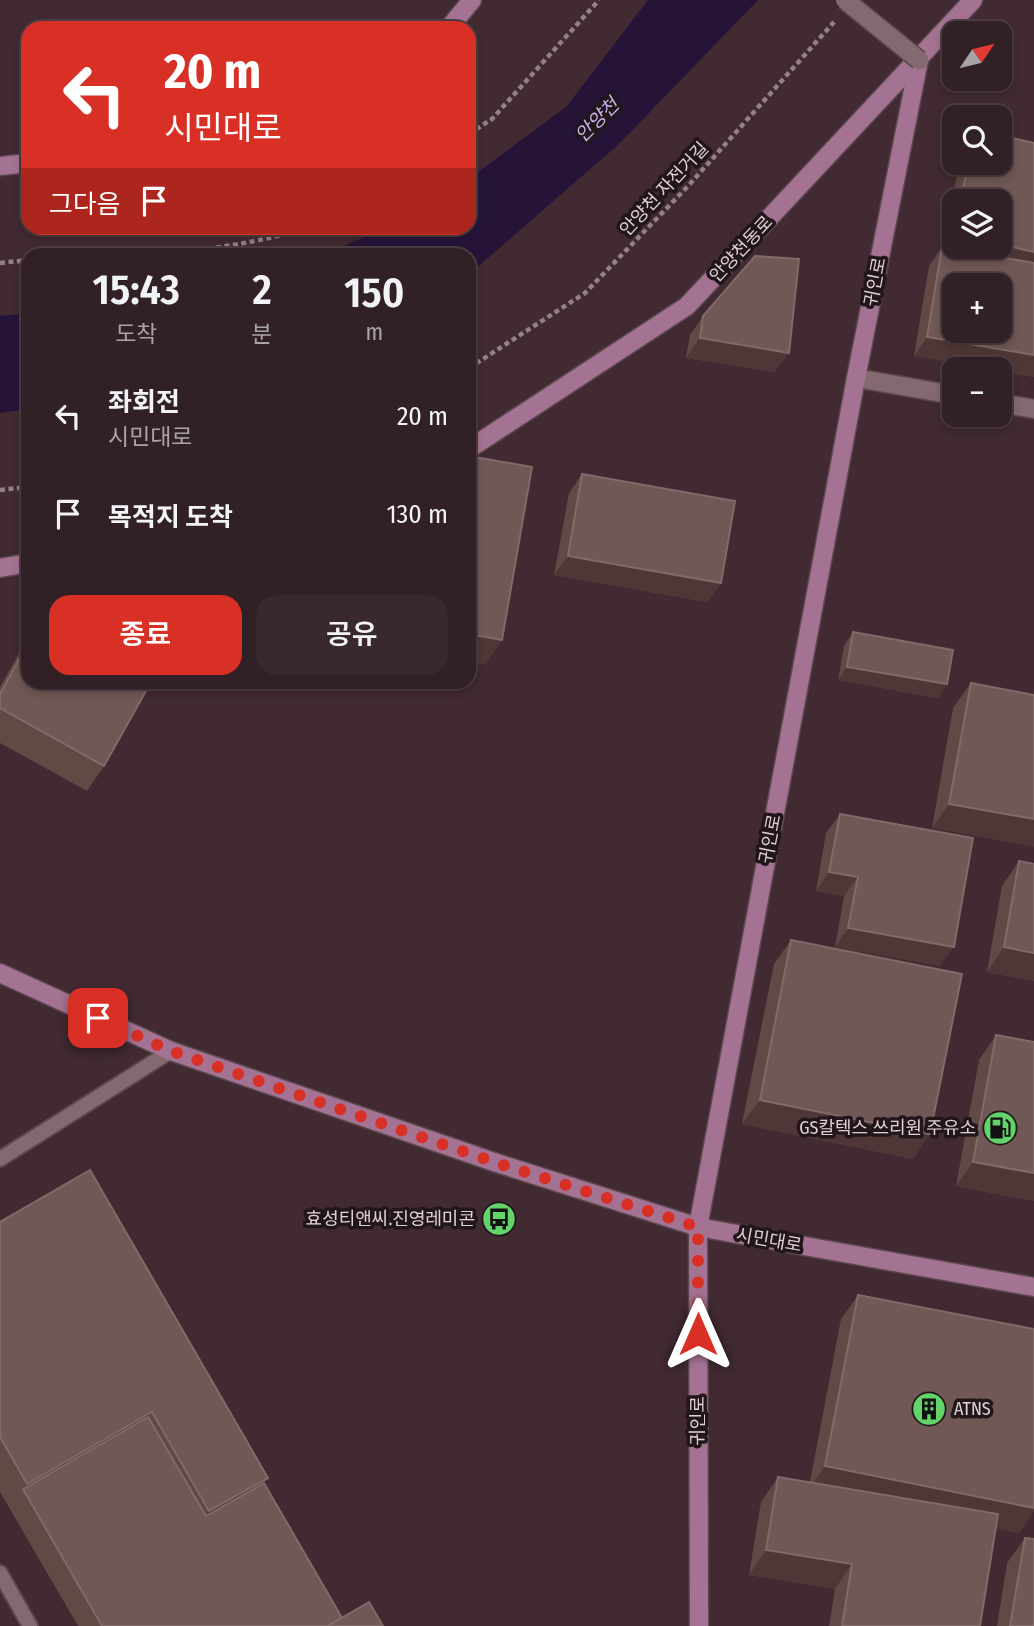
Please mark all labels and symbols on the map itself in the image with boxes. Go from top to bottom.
north arrow [942,21,1012,91]
water label: 안양천 [570,92,625,147]
street label: 안양천 자전거길 [615,138,713,240]
street label: 안양천동로 [705,211,777,287]
street label: 귀인로 [859,256,891,308]
street label: 귀인로 [754,813,786,865]
pin [68,988,128,1048]
fuel station icon: GS칼텍스 쓰리원 주유소 [981,1109,1019,1147]
place label: GS칼텍스 쓰리원 주유소 [799,1117,976,1139]
bus stop icon: 효성티앤씨.진영레미콘 [480,1200,518,1238]
place label: 효성티앤씨.진영레미콘 [306,1208,475,1230]
street label: 시민대로 [734,1223,804,1257]
position arrow [661,1297,735,1371]
building icon: ATNS [910,1390,948,1428]
street label: 귀인로 [687,1396,709,1446]
place label: ATNS [954,1398,991,1420]

